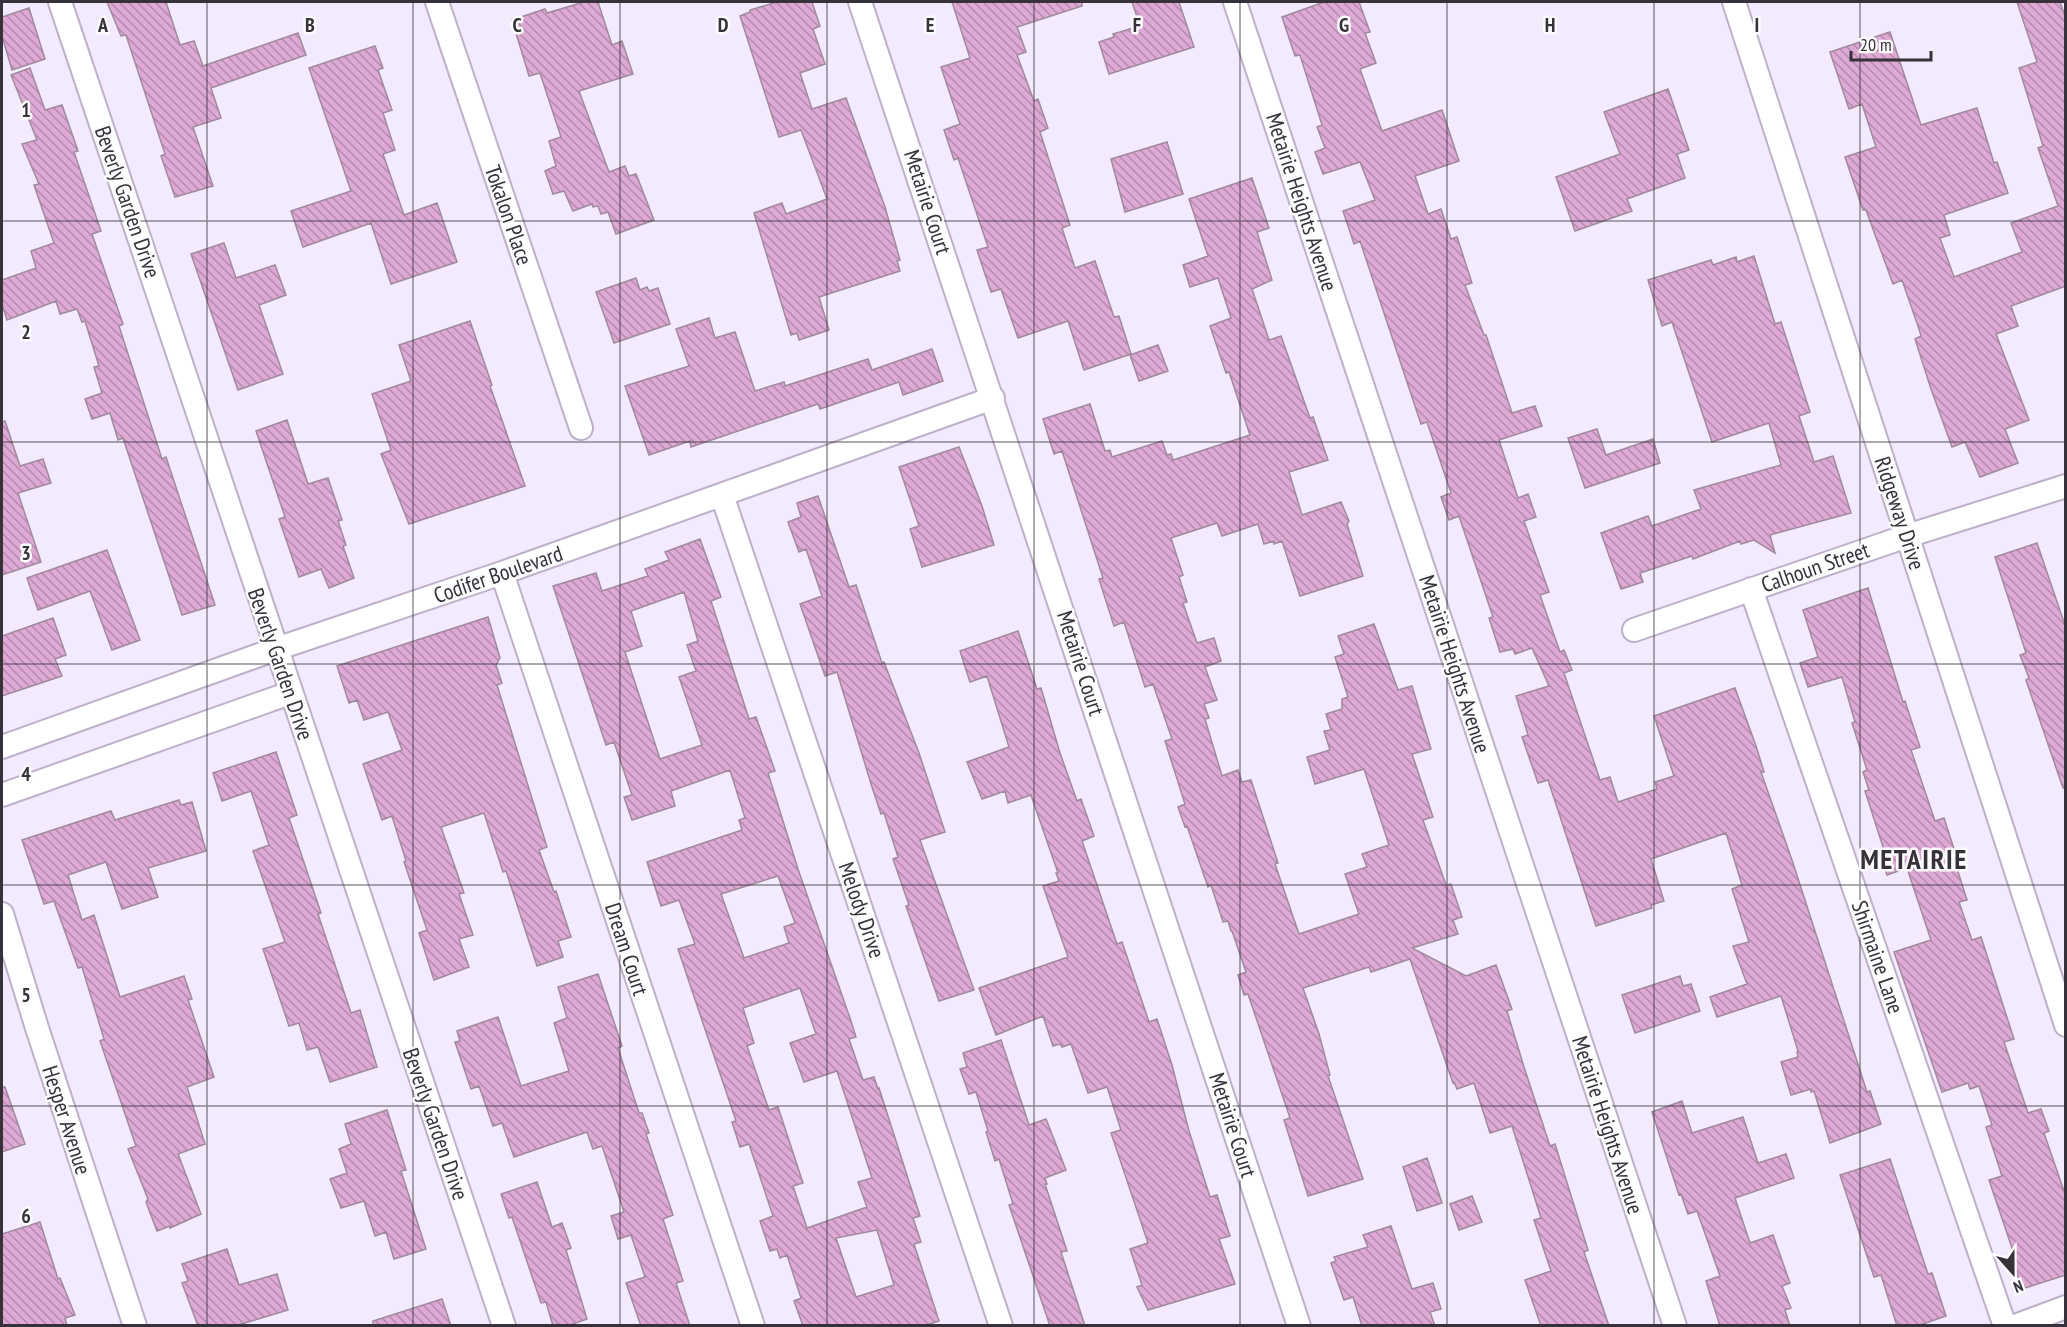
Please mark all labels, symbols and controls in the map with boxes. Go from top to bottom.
text: A [97,12,109,38]
text: B [305,12,315,38]
text: C [512,12,522,38]
text: D [718,12,729,38]
text: E [926,12,934,38]
text: F [1133,12,1141,38]
text: G [1339,12,1349,38]
text: H [1545,12,1555,38]
text: I [1755,12,1759,38]
scale bar [1851,24,1930,62]
text: 20 m [1860,33,1892,56]
text: 1 [21,97,31,123]
street label: Metairie Heights Avenue [1260,110,1344,294]
street label: Beverly Garden Drive [89,122,167,282]
street label: Metairie Court [898,146,958,258]
street label: Tokalon Place [479,161,539,269]
text: 2 [21,319,31,345]
street label: Ridgeway Drive [1869,453,1931,573]
street label: Calhoun Street [1757,535,1873,599]
street label: Codifer Boulevard [430,539,566,609]
text: 3 [21,540,31,566]
street label: Metairie Heights Avenue [1413,572,1497,756]
street label: Beverly Garden Drive [242,584,320,744]
street label: Metairie Court [1051,607,1111,719]
text: 4 [21,761,31,787]
district label: METAIRIE [1860,840,1968,877]
street label: Melody Drive [833,858,891,962]
street label: Shirmaine Lane [1846,897,1910,1017]
street label: Dream Court [599,899,655,999]
text: 5 [21,982,31,1008]
street label: Metairie Heights Avenue [1566,1033,1650,1217]
street label: Beverly Garden Drive [397,1044,475,1204]
street label: Hesper Avenue [36,1062,98,1178]
street label: Metairie Court [1203,1069,1263,1181]
text: 6 [21,1203,31,1229]
north arrow [1983,1243,2043,1303]
text: N [2011,1276,2026,1298]

